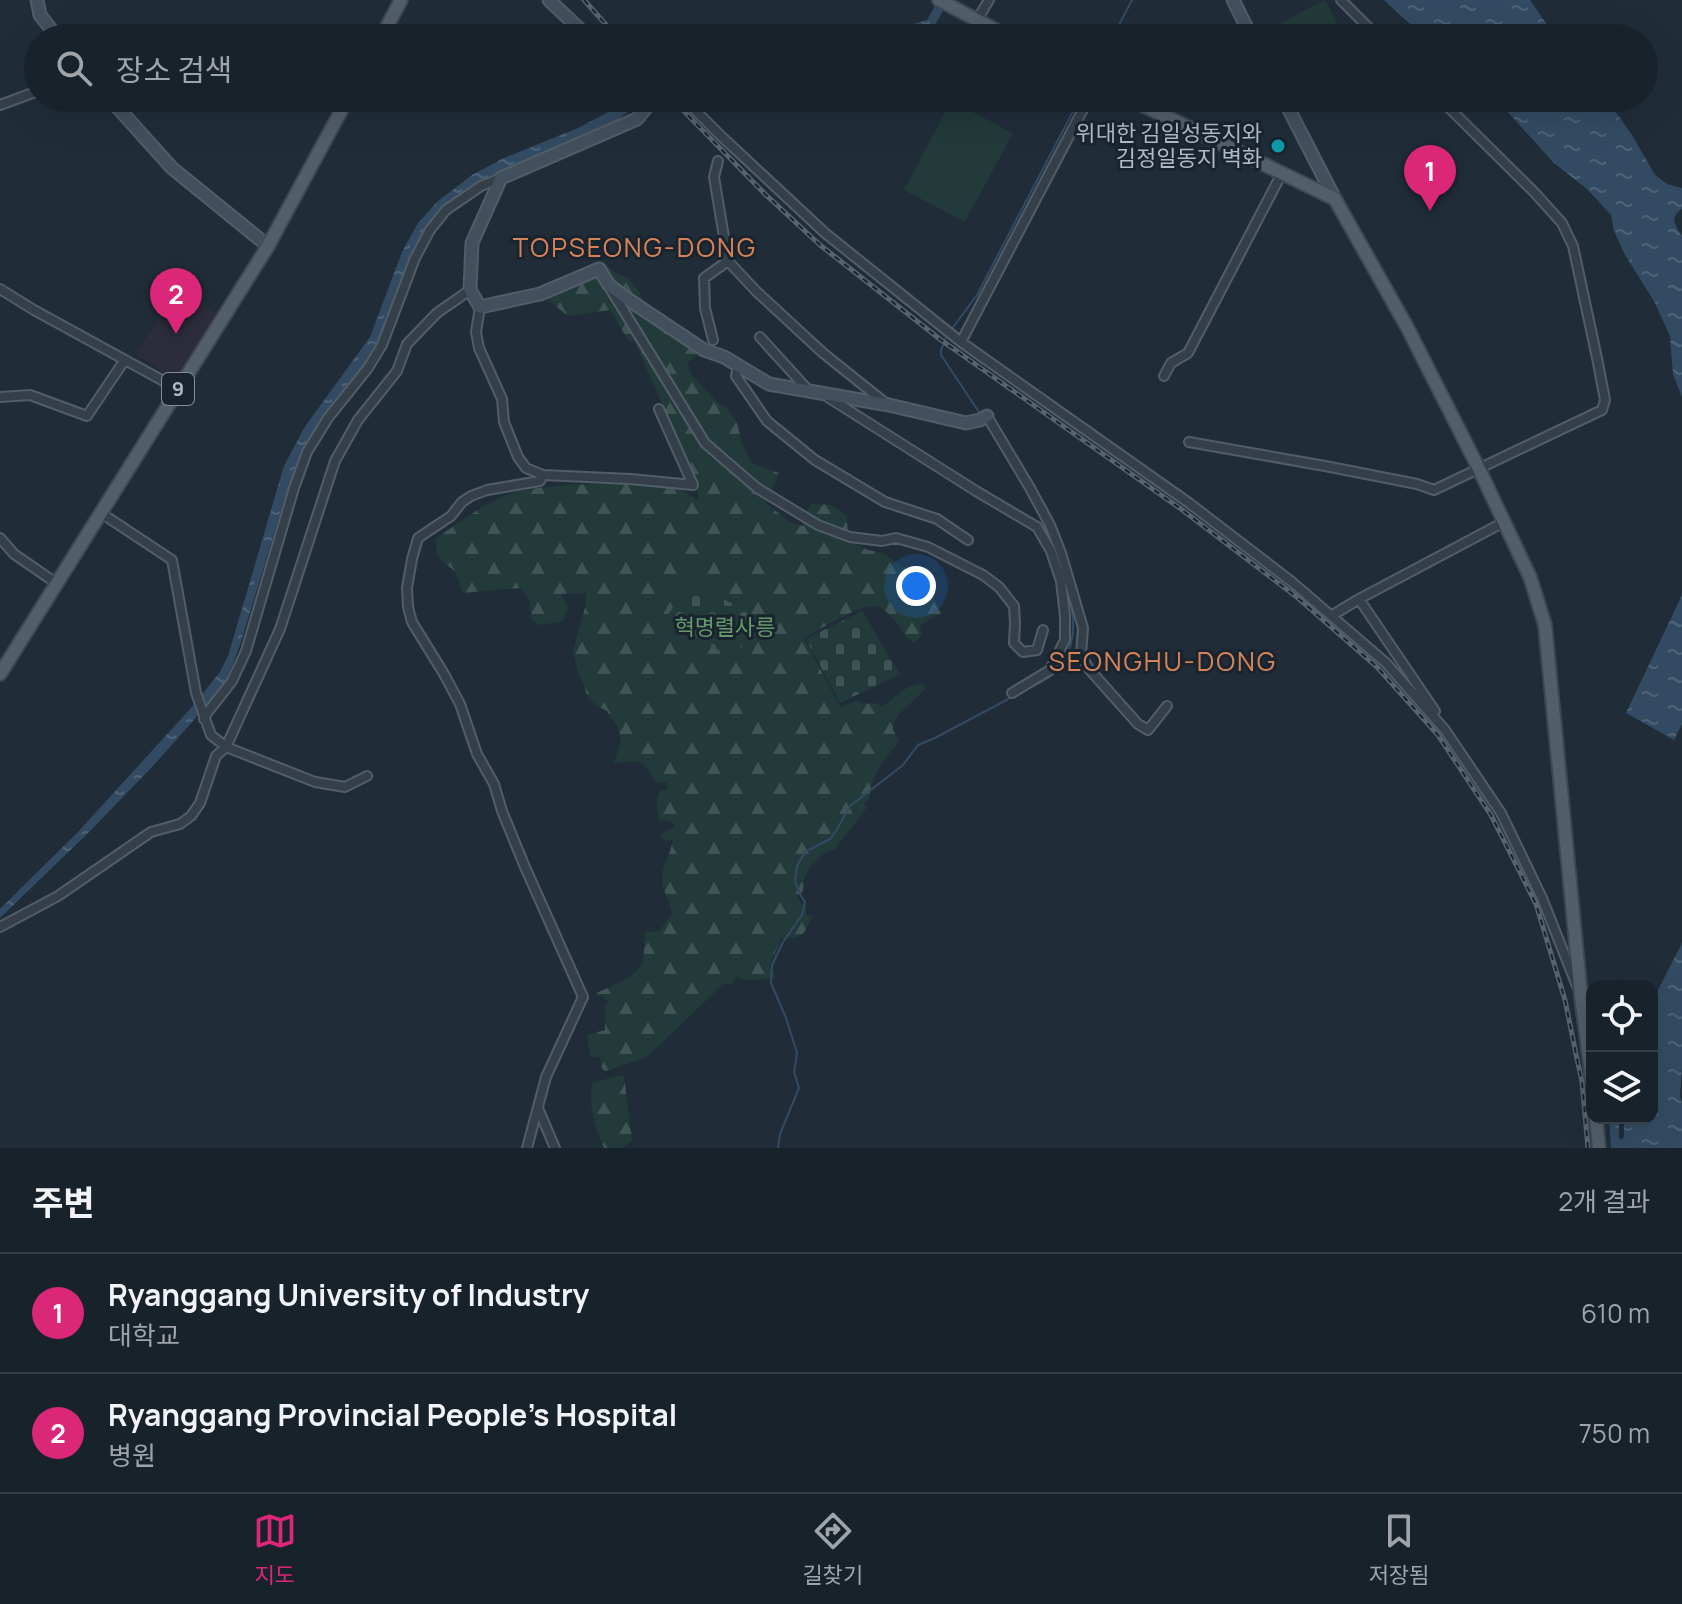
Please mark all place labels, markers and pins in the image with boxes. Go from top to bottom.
place label: 위대한 김일성동지와 김정일동지 벽화 [1075,118,1262,173]
marker: 위대한 김일성동지와 김정일동지 벽화 [1269,137,1287,155]
pin: 1 [1404,145,1456,211]
pin: 2 [150,268,202,334]

